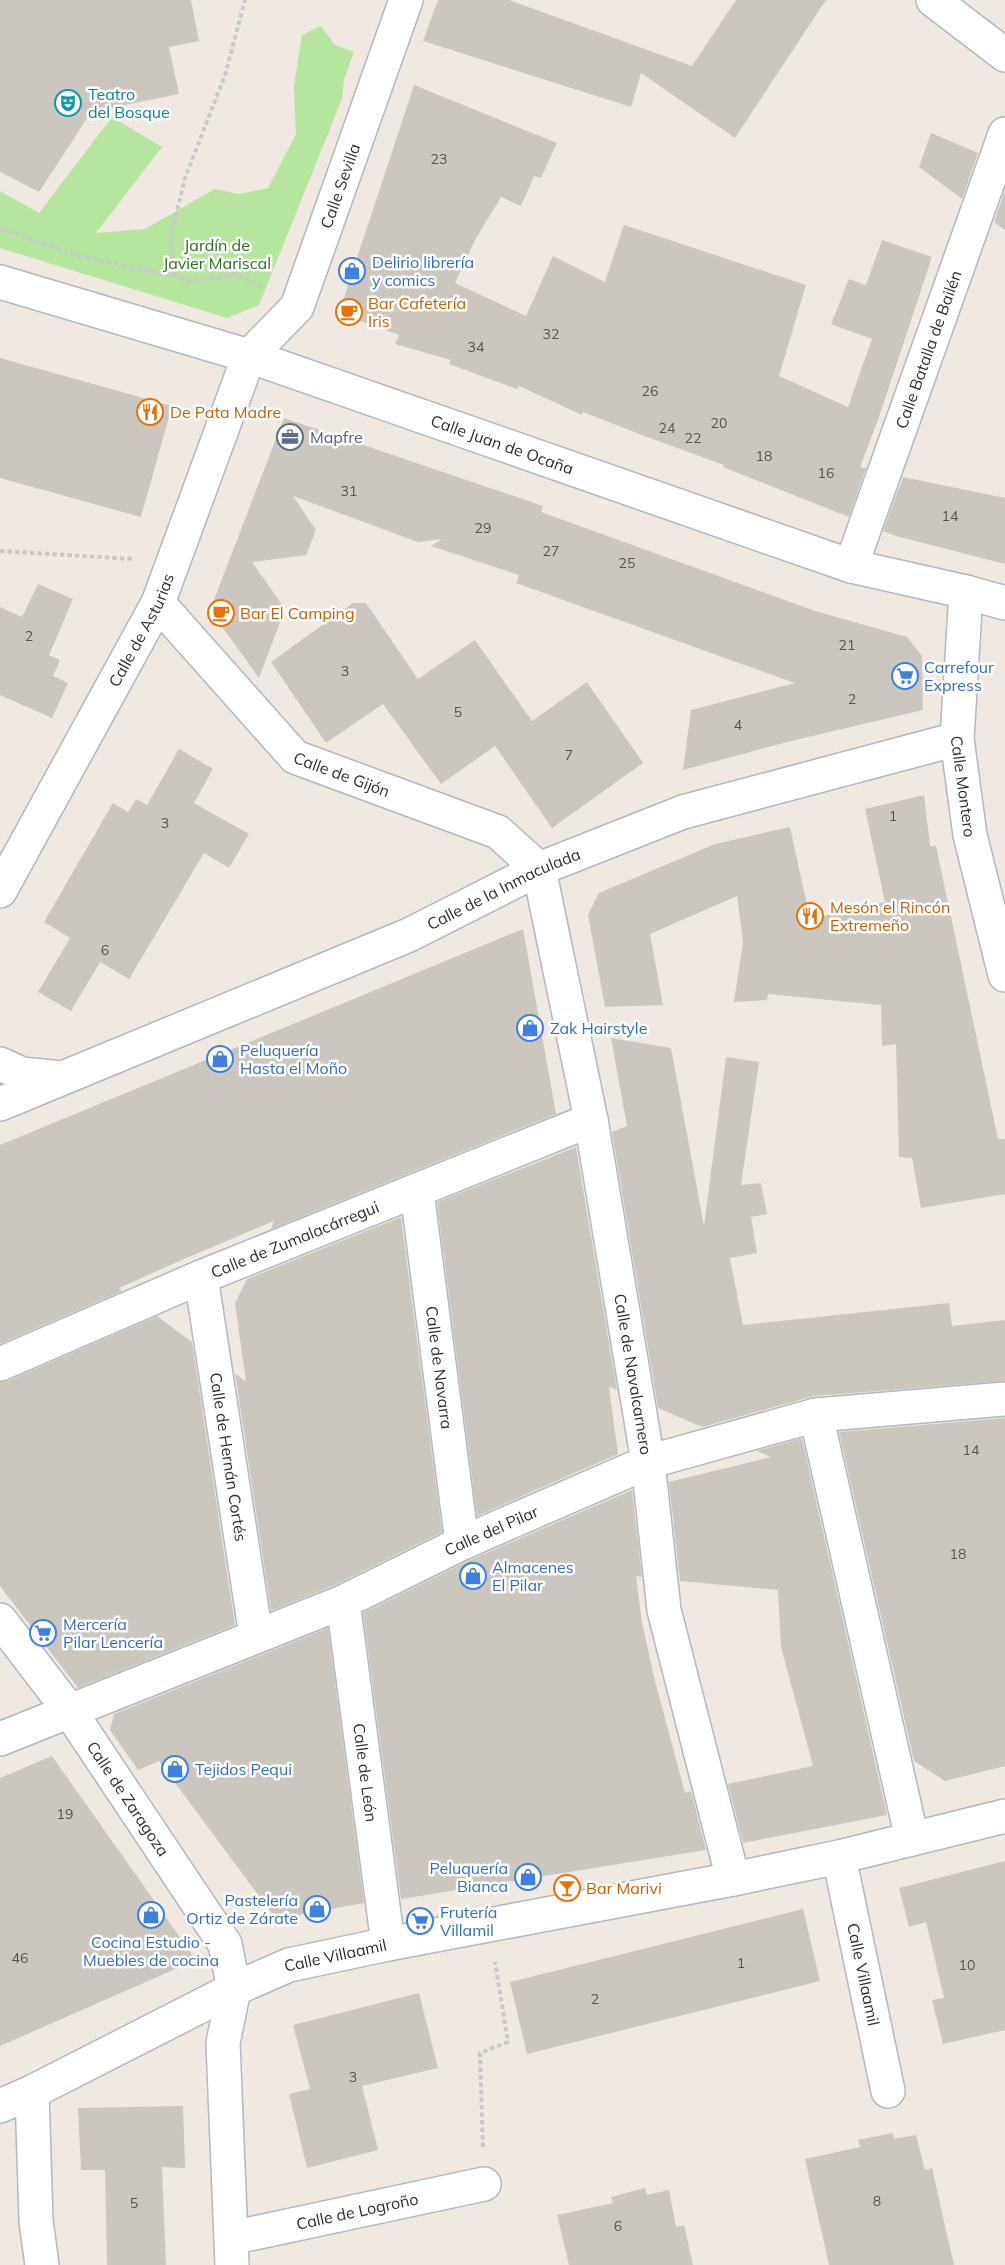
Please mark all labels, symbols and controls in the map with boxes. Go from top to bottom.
place label: Teatro del Bosque [88,84,170,122]
theatre icon: Teatro del Bosque [53,88,83,118]
street label: Calle Sevilla [316,140,364,231]
house number: 23 [431,150,447,168]
park label: Jardín de Javier Mariscal [163,235,271,273]
place label: Delirio librería y comics [372,252,474,290]
shop icon: Delirio librería y comics [337,256,367,286]
street label: Calle Batalla de Bailén [891,267,966,431]
place label: Bar Cafetería Iris [368,293,466,331]
cafe icon: Bar Cafetería Iris [334,297,364,327]
house number: 32 [543,325,559,343]
house number: 34 [468,338,485,356]
house number: 26 [642,382,658,400]
restaurant icon: De Pata Madre [135,397,165,427]
place label: De Pata Madre [170,402,281,422]
street label: Calle Juan de Ocaña [428,410,576,478]
house number: 20 [711,414,727,432]
house number: 24 [659,419,676,437]
office icon: Mapfre [275,422,305,452]
place label: Mapfre [310,427,363,447]
house number: 22 [685,429,701,447]
house number: 18 [756,447,772,465]
house number: 16 [818,464,834,482]
house number: 31 [341,482,357,500]
house number: 14 [942,507,959,525]
house number: 29 [475,519,491,537]
house number: 27 [543,542,559,560]
house number: 25 [619,554,635,572]
street label: Calle de Asturias [104,570,178,690]
cafe icon: Bar El Camping [206,598,236,628]
place label: Bar El Camping [240,603,355,623]
house number: 2 [25,627,33,645]
house number: 21 [839,636,855,654]
place label: Carrefour Express [924,657,994,695]
supermarket icon: Carrefour Express [890,661,920,691]
house number: 3 [341,662,349,680]
house number: 2 [848,690,856,708]
house number: 5 [454,703,462,721]
house number: 4 [734,716,743,734]
street label: Calle Montero [947,734,980,838]
house number: 7 [565,746,573,764]
street label: Calle de Gijón [291,747,393,801]
house number: 1 [889,807,897,825]
house number: 3 [161,814,169,832]
street label: Calle de la Inmaculada [424,844,583,934]
place label: Mesón el Rincón Extremeño [830,897,950,935]
restaurant icon: Mesón el Rincón Extremeño [795,901,825,931]
house number: 6 [101,941,109,959]
shop icon: Zak Hairstyle [515,1013,545,1043]
place label: Zak Hairstyle [550,1018,647,1038]
place label: Peluquería Hasta el Moño [240,1040,347,1078]
shop icon: Peluquería Hasta el Moño [205,1044,235,1074]
street label: Calle de Zumalacárregui [208,1196,382,1282]
street label: Calle de Navalcarnero [610,1292,657,1456]
street label: Calle de Navarra [422,1305,457,1430]
street label: Calle de Hernán Cortés [206,1371,251,1543]
house number: 14 [963,1441,980,1459]
street label: Calle del Pilar [441,1501,541,1560]
house number: 18 [950,1545,966,1563]
place label: Almacenes El Pilar [492,1557,574,1595]
shop icon: Almacenes El Pilar [458,1561,488,1591]
place label: Mercería Pilar Lencería [63,1614,163,1652]
supermarket icon: Mercería Pilar Lencería [28,1618,58,1648]
street label: Calle de León [349,1722,382,1823]
street label: Calle de Zaragoza [83,1737,174,1860]
shop icon: Tejidos Pequi [160,1754,190,1784]
place label: Tejidos Pequi [195,1759,292,1779]
house number: 19 [57,1805,73,1823]
place label: Peluquería Bianca [429,1858,508,1896]
shop icon: Peluquería Bianca [513,1862,543,1892]
bar icon: Bar Marivi [552,1873,582,1903]
place label: Bar Marivi [586,1878,662,1898]
place label: Pastelería Ortiz de Zárate [186,1890,298,1928]
shop icon: Pastelería Ortiz de Zárate [302,1894,332,1924]
shop icon: Cocina Estudio - Muebles de cocina [136,1900,166,1930]
place label: Frutería Villamil [440,1902,497,1940]
supermarket icon: Frutería Villamil [405,1906,435,1936]
street label: Calle Villaamil [843,1921,884,2028]
place label: Cocina Estudio - Muebles de cocina [83,1932,219,1970]
street label: Calle Villaamil [282,1935,388,1976]
house number: 46 [12,1949,28,1967]
house number: 1 [737,1954,745,1972]
house number: 10 [959,1956,975,1974]
house number: 2 [591,1990,599,2008]
house number: 3 [349,2068,357,2086]
street label: Calle de Logroño [294,2188,420,2234]
house number: 8 [873,2192,881,2210]
house number: 5 [130,2194,138,2212]
house number: 6 [614,2217,622,2235]

